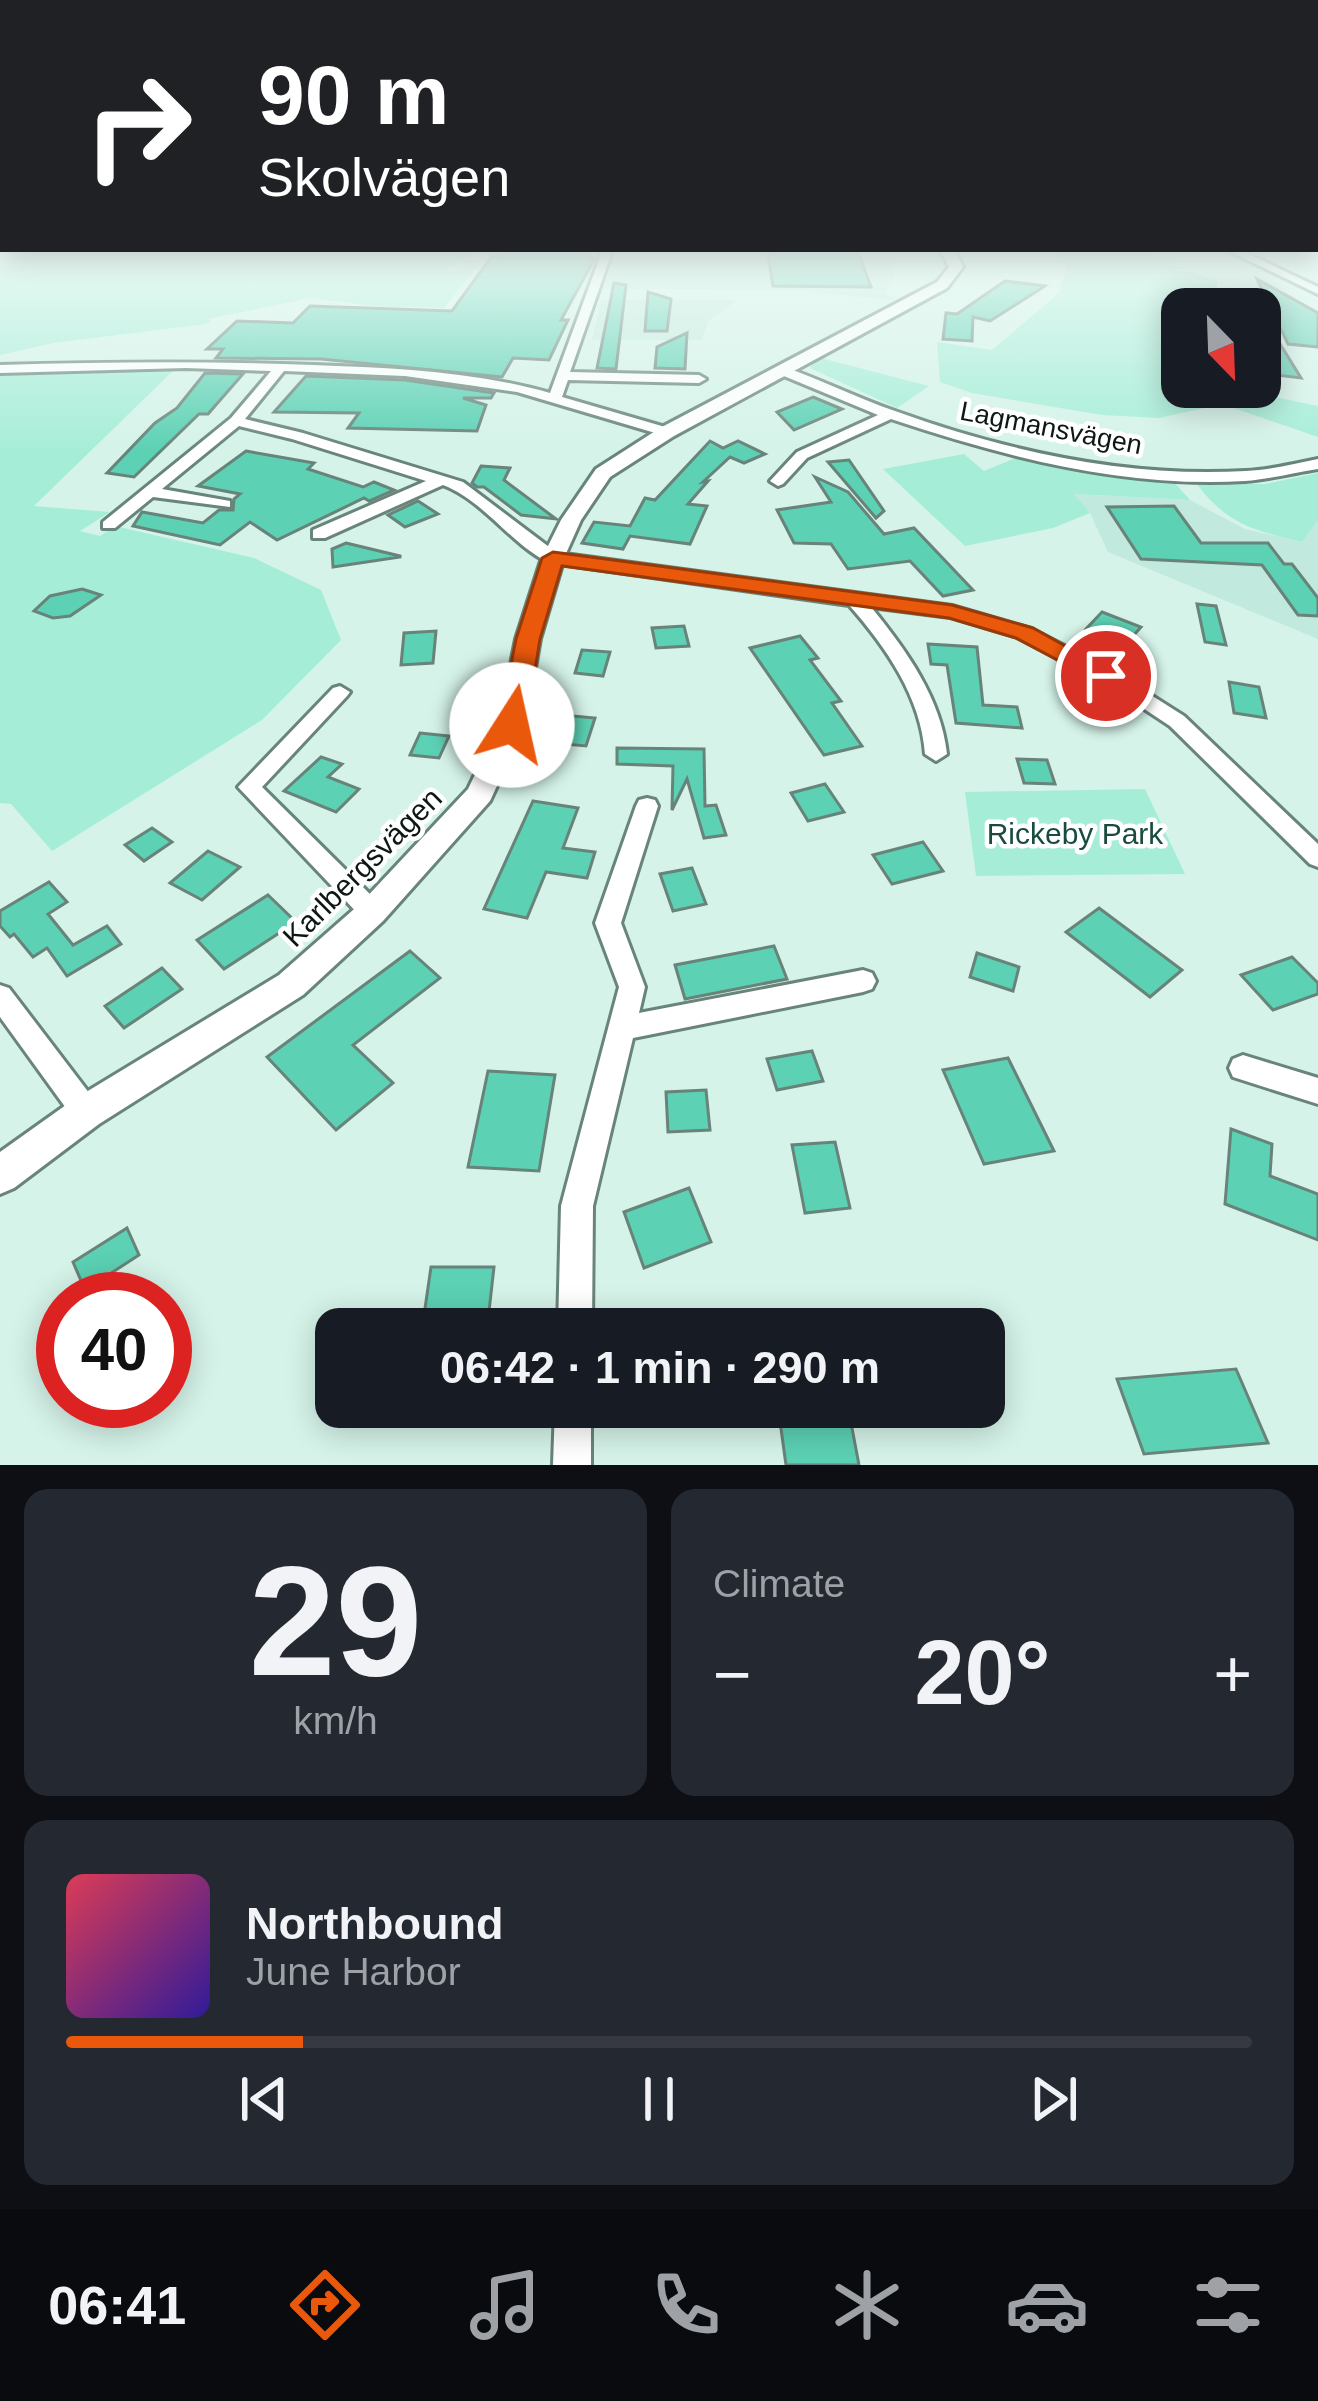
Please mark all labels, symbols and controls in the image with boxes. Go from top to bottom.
icon: right [60,48,216,204]
text: 90 m [258,48,449,142]
text: Skolvägen [258,147,510,207]
north arrow [1161,288,1281,408]
map controls [1161,288,1281,408]
street label: Lagmansvägen [958,396,1144,460]
pin [1055,625,1157,727]
icon: arrive [1073,643,1139,709]
position arrow [449,662,575,788]
street label: Karlbergsvägen [276,781,448,953]
park label: Rickeby Park [987,817,1164,850]
speed limit sign: 40 [36,1272,192,1428]
text: 06:42 · 1 min · 290 m [440,1342,880,1393]
text: 29 [249,1534,422,1708]
text: Climate [713,1562,845,1605]
text: 20° [914,1623,1051,1723]
text: − [713,1637,752,1711]
text: + [1213,1637,1252,1711]
text: km/h [293,1699,378,1742]
text: Northbound [246,1898,503,1949]
text: June Harbor [246,1950,461,1993]
icon: previous [231,2066,297,2132]
icon: pause [626,2066,692,2132]
icon: next [1021,2066,1087,2132]
icon: directions [283,2263,367,2347]
icon: music [463,2263,547,2347]
icon: phone [644,2263,728,2347]
icon: climate [825,2263,909,2347]
icon: car [1005,2263,1089,2347]
icon: filters [1186,2263,1270,2347]
text: 06:41 [48,2275,186,2335]

